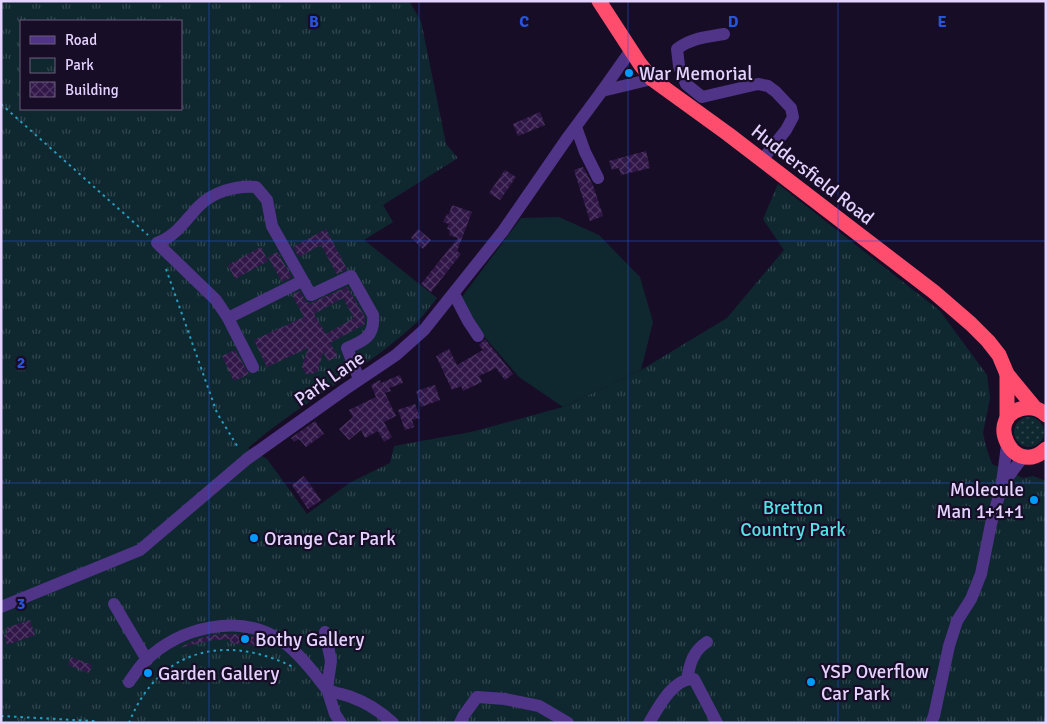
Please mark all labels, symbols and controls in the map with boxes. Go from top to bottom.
text: B [309,12,319,32]
text: C [519,12,529,32]
text: D [728,12,739,32]
text: E [937,12,947,32]
legend [20,20,182,110]
text: Road [65,31,97,49]
text: Park [65,56,94,74]
place label: War Memorial [639,62,753,86]
marker: War Memorial [623,67,635,79]
text: Building [65,81,119,99]
street label: Huddersfield Road [746,119,879,230]
street label: Park Lane [290,346,369,412]
text: 2 [17,353,25,373]
place label: Molecule Man 1+1+1 [936,478,1024,524]
marker: Molecule Man 1+1+1 [1028,494,1040,506]
park label: Bretton Country Park [740,496,846,542]
place label: Orange Car Park [264,527,396,551]
marker: Orange Car Park [248,532,260,544]
text: 3 [17,594,25,614]
place label: Bothy Gallery [255,628,365,652]
marker: Bothy Gallery [239,633,251,645]
place label: YSP Overflow Car Park [821,660,929,706]
place label: Garden Gallery [158,662,279,686]
marker: Garden Gallery [142,667,154,679]
marker: YSP Overflow Car Park [805,676,817,688]

